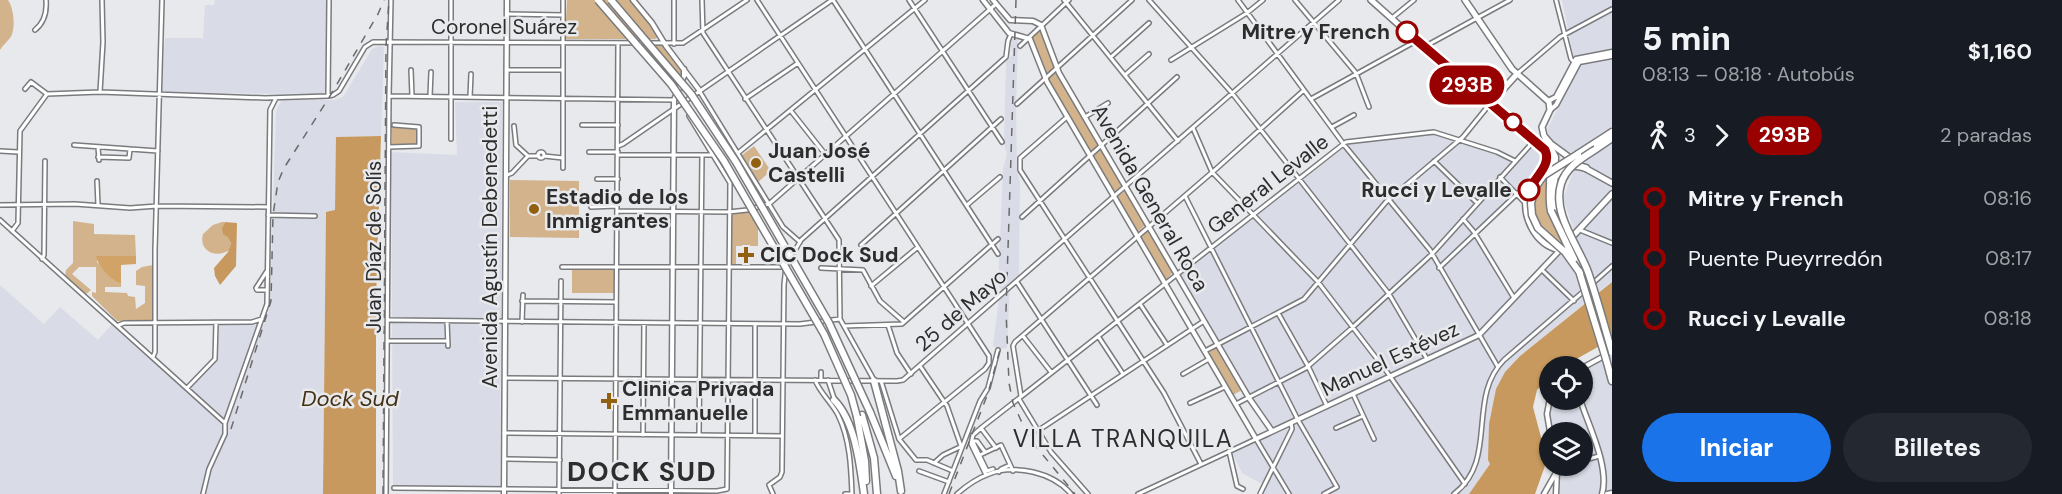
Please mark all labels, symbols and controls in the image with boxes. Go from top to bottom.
street label: Coronel Suárez [431,13,577,41]
text: 5 min [1642,17,1731,60]
place label: Mitre y French [1242,18,1390,46]
marker: Mitre y French [1396,21,1418,43]
text: $1,160 [1968,37,2032,66]
text: 08:13 – 08:18 · Autobús [1642,61,1855,87]
line badge: 293B [1425,66,1509,104]
text: 293B [1441,71,1493,99]
street label: Avenida General Roca [1085,99,1215,297]
street label: Avenida Agustín Debenedetti [476,106,504,388]
unlabelled marker [1504,113,1522,131]
icon: walk [1642,119,1675,152]
icon: forward [1705,119,1738,152]
text: 293B [1759,121,1810,149]
text: 3 [1684,122,1696,148]
text: 2 paradas [1940,122,2032,148]
street label: General Levalle [1202,128,1334,240]
place label: Juan José Castelli [768,137,870,189]
marker: Juan José Castelli [749,156,763,170]
street label: Juan Díaz de Solís [360,161,388,333]
place label: Rucci y Levalle [1361,176,1512,204]
marker: Rucci y Levalle [1518,179,1540,201]
place label: Estadio de los Inmigrantes [546,183,689,235]
text: Mitre y French [1688,184,1844,213]
text: 08:16 [1983,185,2032,211]
marker: Estadio de los Inmigrantes [527,202,541,216]
place label: CIC Dock Sud [760,241,899,269]
text: Puente Pueyrredón [1688,244,1883,273]
text: 08:17 [1985,245,2032,271]
marker: CIC Dock Sud [737,246,755,264]
street label: 25 de Mayo [909,262,1013,358]
text: Rucci y Levalle [1688,304,1846,333]
text: 08:18 [1984,305,2032,331]
street label: Manuel Estévez [1317,315,1463,403]
map controls [1539,356,1593,476]
button: locate [1539,356,1593,410]
place label: Clinica Privada Emmanuelle [622,375,774,427]
water label: Dock Sud [301,384,399,413]
marker: Clinica Privada Emmanuelle [600,392,618,410]
button: Iniciar [1642,413,1831,482]
button: Billetes [1843,413,2032,482]
button: layers [1539,422,1593,476]
district label: VILLA TRANQUILA [1013,423,1233,454]
district label: DOCK SUD [567,454,717,489]

